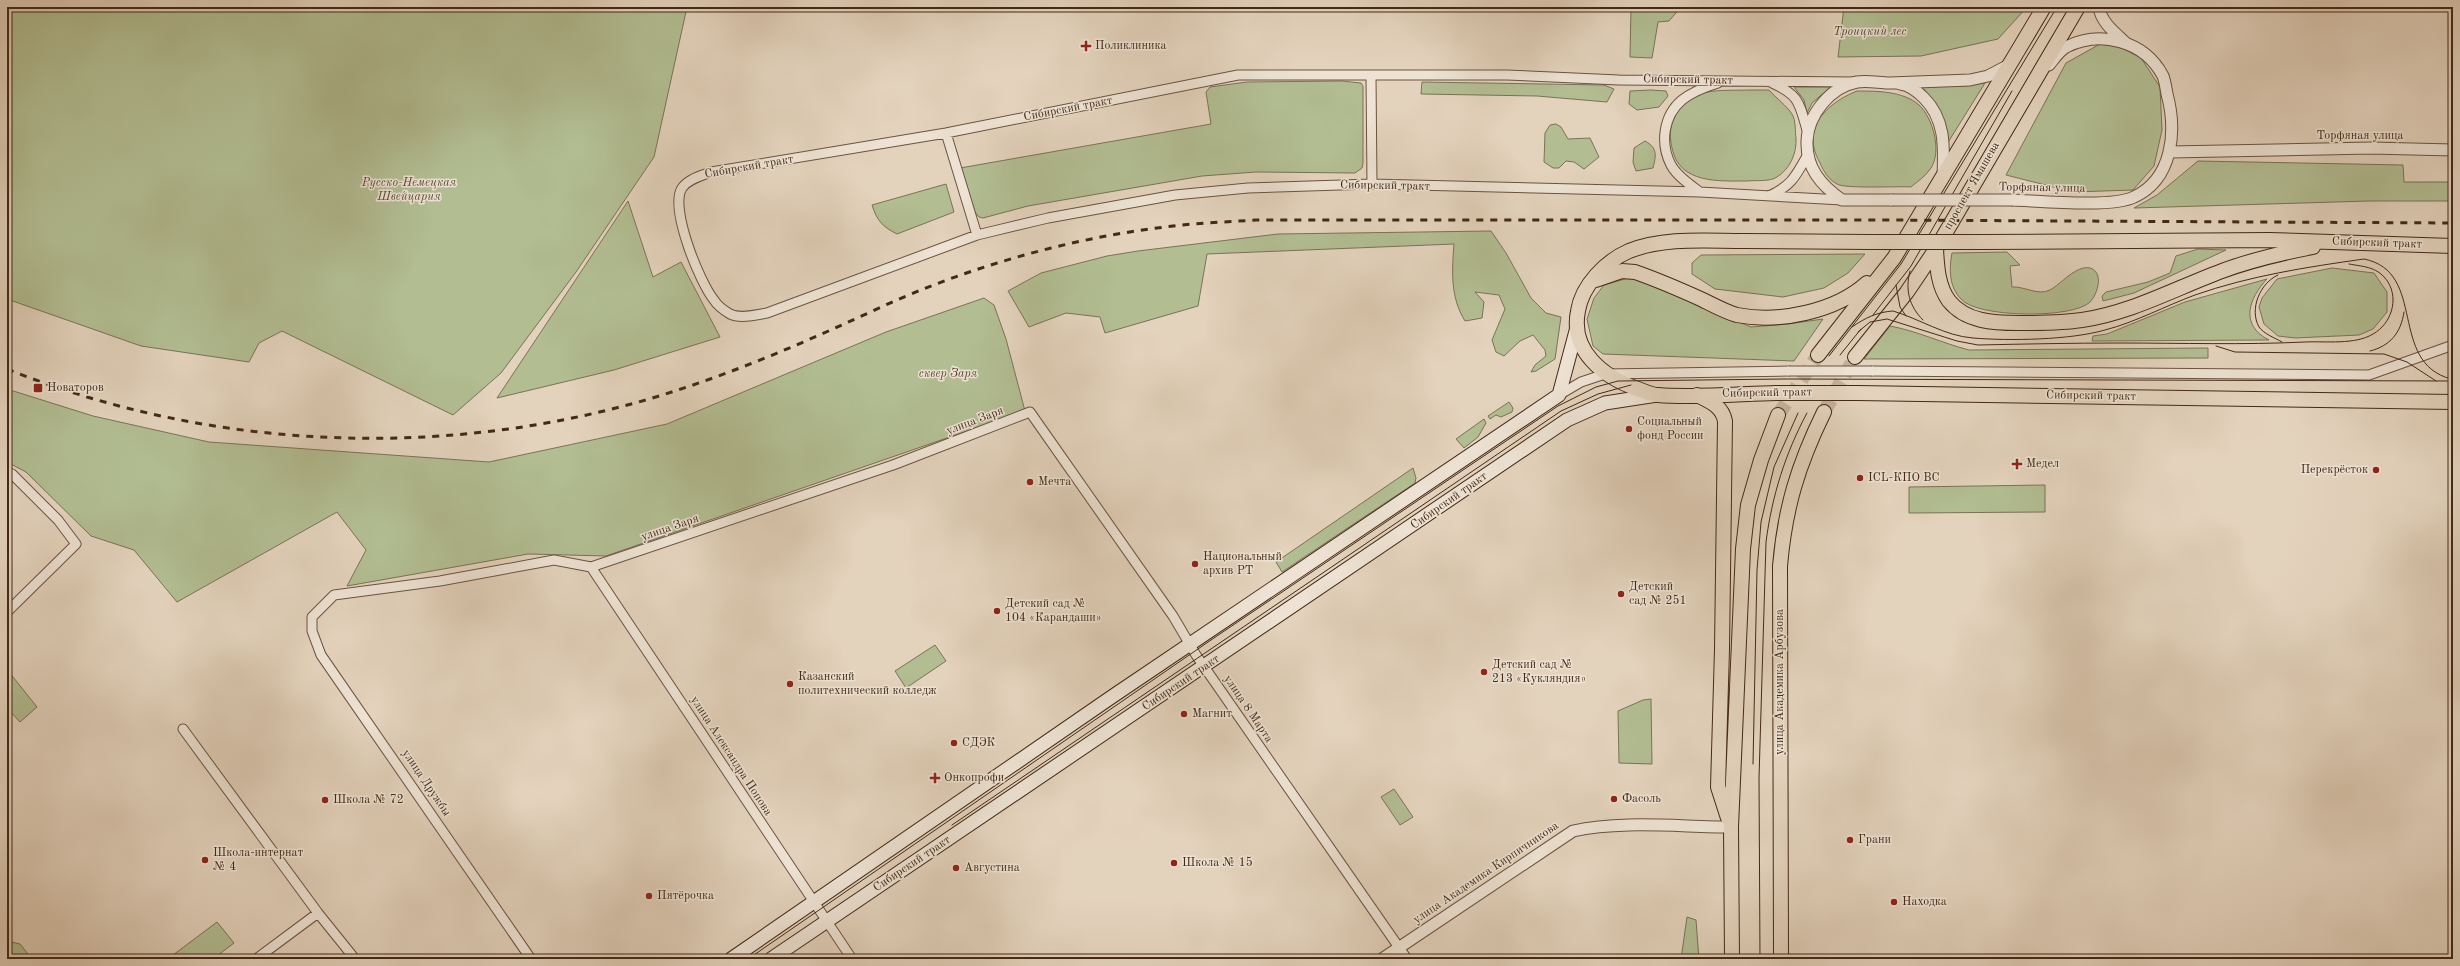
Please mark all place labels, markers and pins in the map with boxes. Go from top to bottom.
marker: Поликлиника [1080,40,1092,52]
place label: Поликлиника [1095,40,1166,52]
marker: Новаторов [32,382,44,394]
place label: Новаторов [47,382,104,394]
place label: Социальный фонд России [1637,416,1704,442]
marker: Социальный фонд России [1624,424,1634,434]
marker: Медел [2011,458,2023,470]
place label: Медел [2026,458,2059,470]
place label: Перекрёсток [2301,464,2368,476]
marker: Перекрёсток [2371,465,2381,475]
place label: ICL-КПО ВС [1868,472,1940,484]
marker: ICL-КПО ВС [1855,473,1865,483]
place label: Мечта [1038,476,1071,488]
marker: Мечта [1025,477,1035,487]
place label: Национальный архив РТ [1203,551,1282,577]
marker: Национальный архив РТ [1190,559,1200,569]
place label: Детский сад № 251 [1629,581,1686,607]
marker: Детский сад № 251 [1616,589,1626,599]
place label: Детский сад № 104 «Карандаши» [1005,598,1102,624]
marker: Детский сад № 104 «Карандаши» [992,606,1002,616]
place label: Детский сад № 213 «Кукляндия» [1492,659,1586,685]
marker: Детский сад № 213 «Кукляндия» [1479,667,1489,677]
place label: Казанский политехнический колледж [798,671,937,697]
marker: Казанский политехнический колледж [785,679,795,689]
place label: Магнит [1192,708,1232,720]
marker: Магнит [1179,709,1189,719]
place label: СДЭК [962,737,996,749]
marker: СДЭК [949,738,959,748]
marker: Онкопрофи [929,772,941,784]
place label: Онкопрофи [944,772,1004,784]
place label: Фасоль [1622,793,1661,805]
place label: Школа № 72 [333,794,404,806]
marker: Фасоль [1609,794,1619,804]
marker: Школа № 72 [320,795,330,805]
place label: Грани [1858,834,1891,846]
marker: Грани [1845,835,1855,845]
place label: Школа-интернат № 4 [213,847,304,873]
marker: Школа-интернат № 4 [200,855,210,865]
place label: Школа № 15 [1182,856,1253,869]
marker: Школа № 15 [1169,858,1179,868]
place label: Августина [964,862,1020,874]
marker: Августина [951,863,961,873]
place label: Пятёрочка [657,890,714,902]
marker: Пятёрочка [644,891,654,901]
place label: Находка [1902,896,1947,908]
marker: Находка [1889,897,1899,907]

